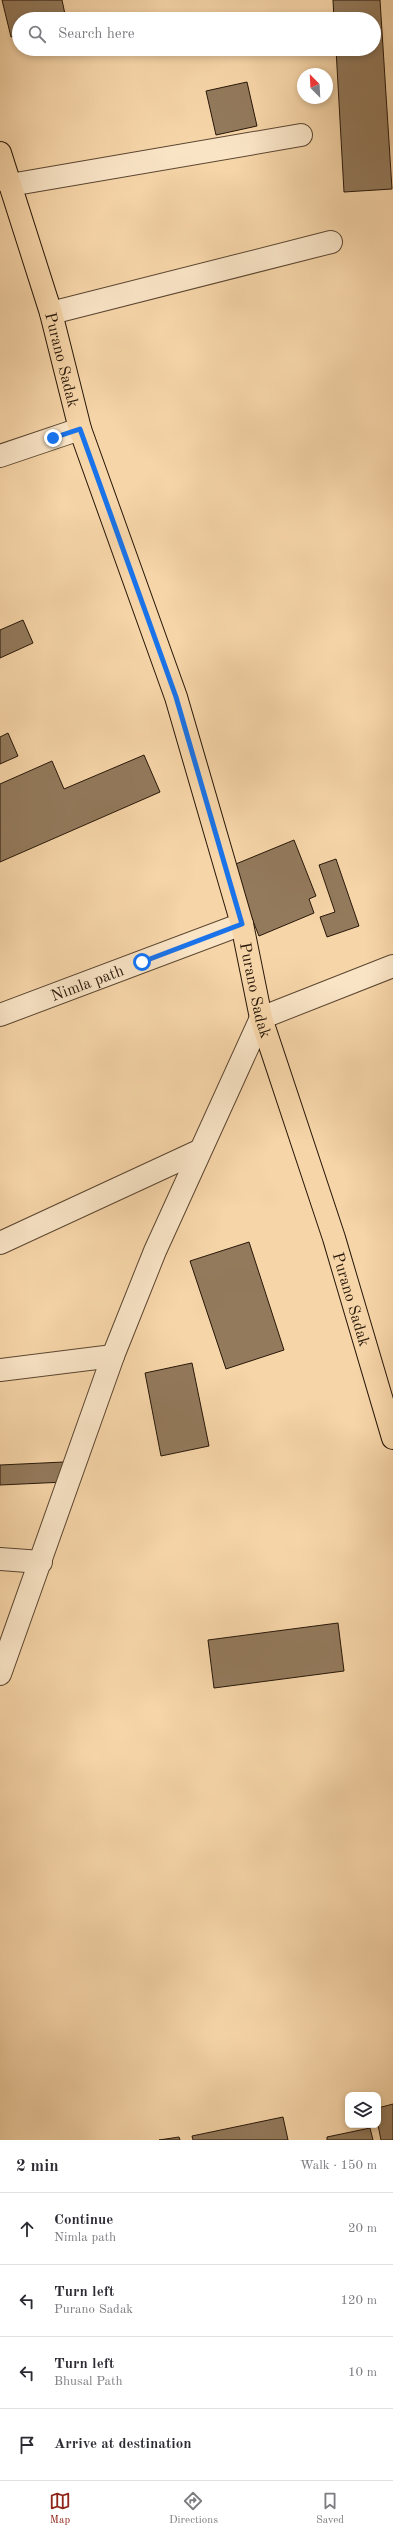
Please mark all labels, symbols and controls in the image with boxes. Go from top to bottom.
search box [12,12,381,56]
icon: search [26,23,48,45]
text: Search here [58,27,135,42]
north arrow [297,68,333,104]
street label: Purano Sadak [41,311,80,409]
route end [44,429,62,447]
street label: Purano Sadak [236,941,273,1040]
route start [133,953,151,971]
street label: Nimla path [49,963,127,1005]
street label: Purano Sadak [329,1251,372,1349]
map controls [345,2092,381,2128]
button: layers [345,2092,381,2128]
text: 2 min [16,2158,59,2175]
text: Walk · 150 m [300,2159,377,2172]
text: Continue [54,2213,113,2228]
icon: ahead [16,2218,38,2240]
text: 20 m [348,2222,377,2235]
text: Nimla path [54,2231,116,2244]
text: Turn left [54,2285,114,2300]
icon: left [16,2290,38,2312]
text: 120 m [340,2294,377,2307]
text: Purano Sadak [54,2303,133,2316]
text: Turn left [54,2357,114,2372]
icon: left [16,2362,38,2384]
text: 10 m [348,2366,377,2379]
text: Bhusal Path [54,2375,123,2388]
icon: arrive [16,2434,38,2456]
text: Arrive at destination [54,2437,192,2452]
tab: Map [49,2490,71,2528]
tab: Directions [169,2490,218,2528]
tab: Saved [316,2490,344,2528]

